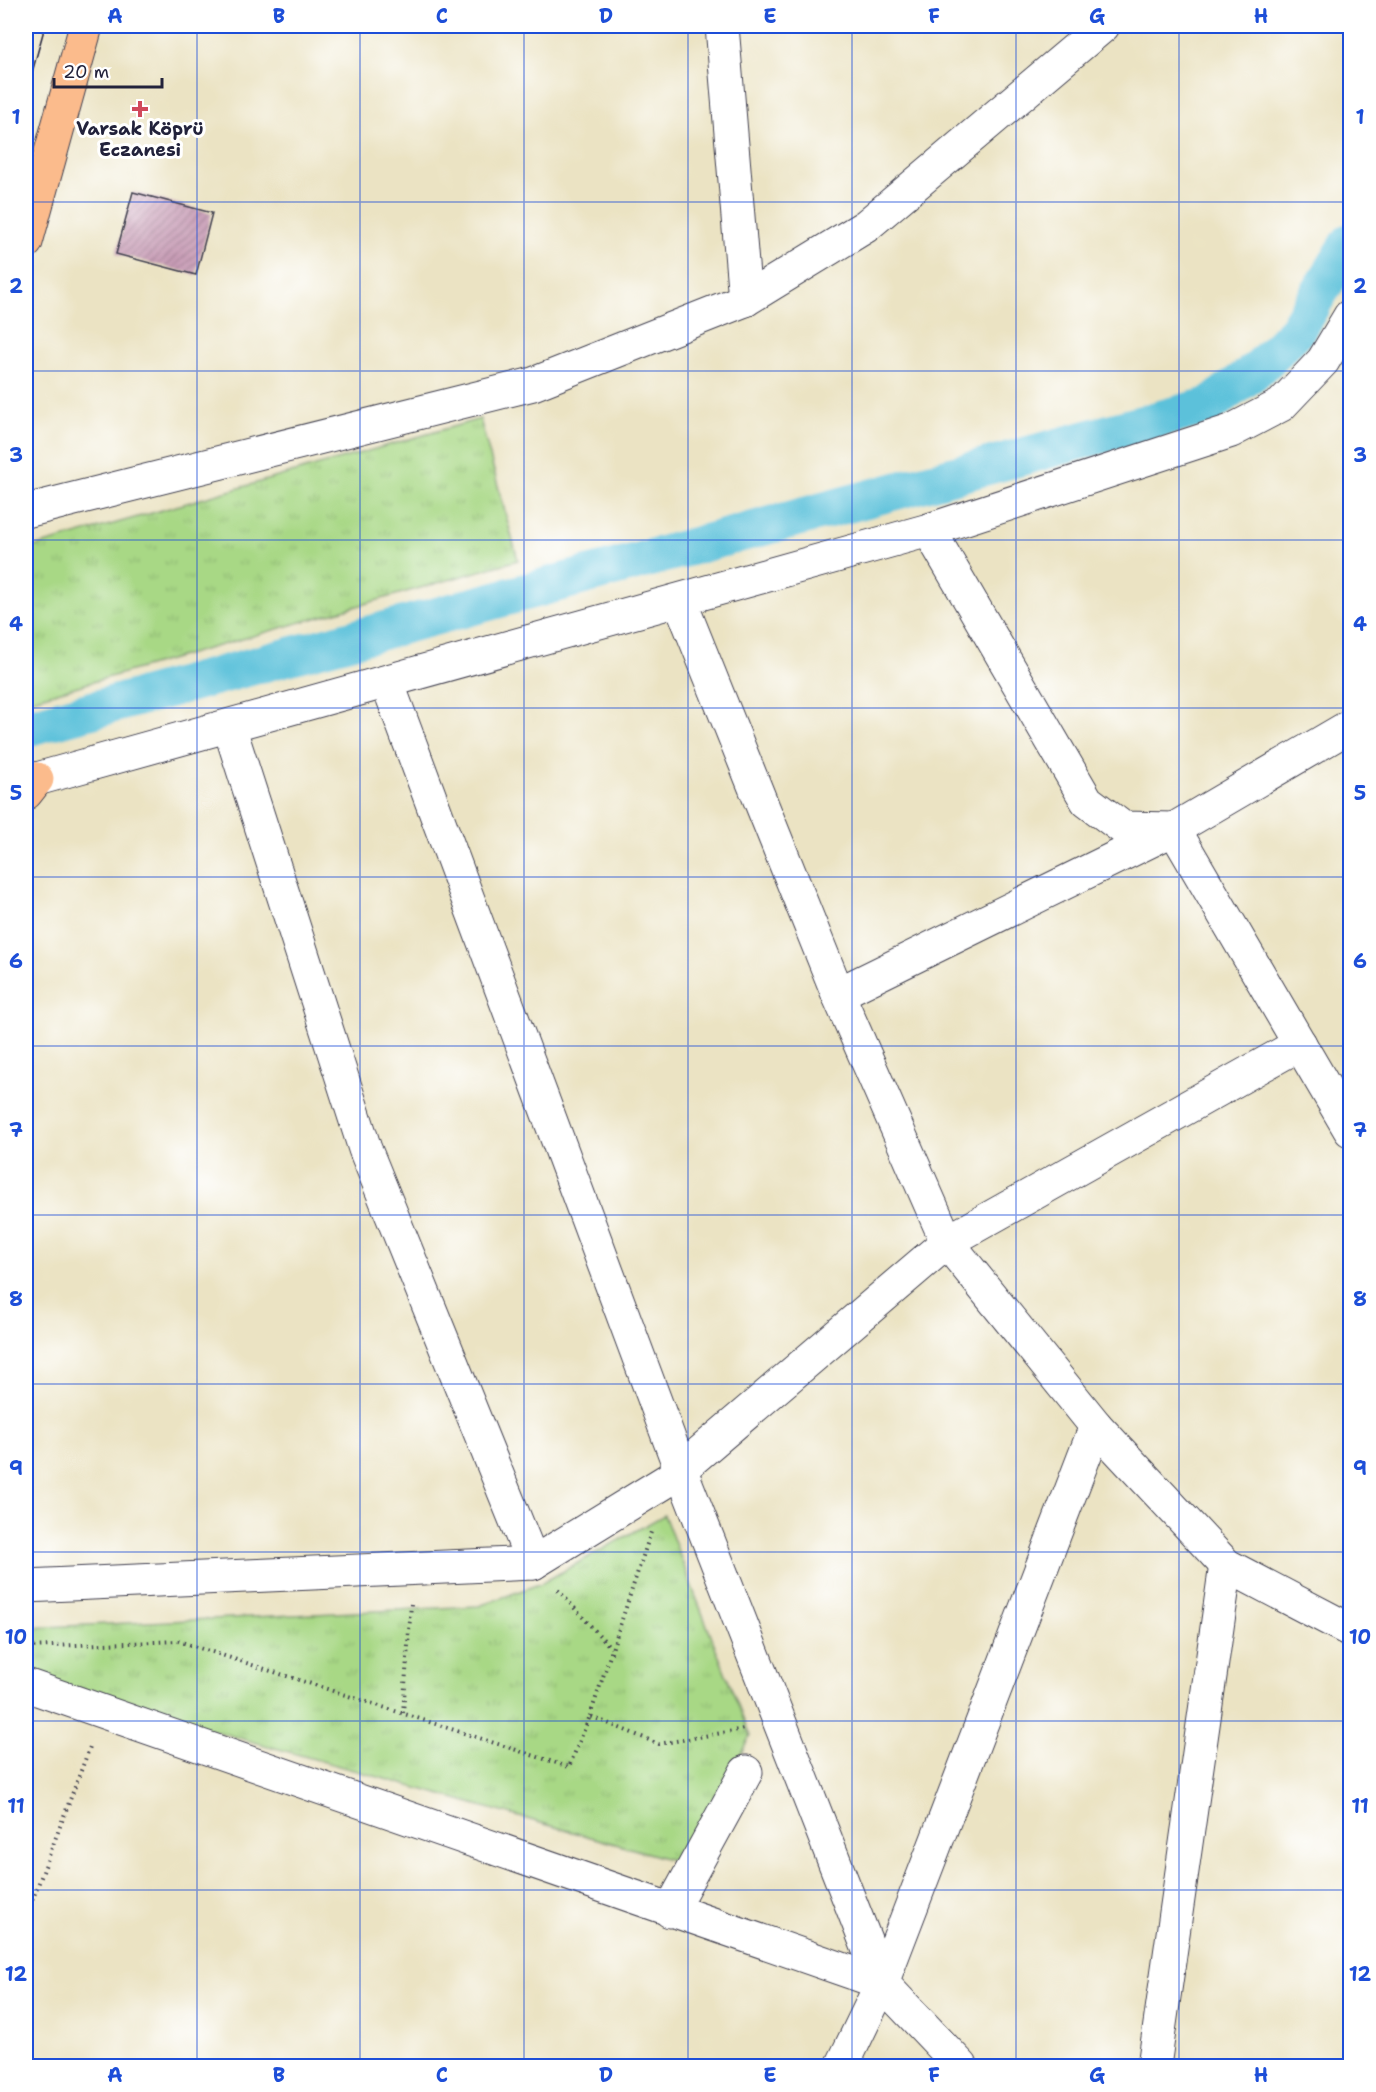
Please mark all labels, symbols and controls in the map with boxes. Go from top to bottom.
text: A [107,3,123,29]
text: B [273,3,285,29]
text: C [436,3,448,29]
text: D [599,3,613,29]
text: E [763,3,777,29]
text: F [928,3,940,29]
text: G [1089,3,1105,29]
text: H [1254,3,1268,29]
scale bar [54,51,162,89]
text: 20 m [63,60,109,84]
marker: Varsak Köprü Eczanesi [133,102,147,116]
text: 1 [11,104,21,130]
text: 1 [1355,104,1365,130]
place label: Varsak Köprü Eczanesi [76,117,204,162]
text: 2 [9,273,23,299]
text: 2 [1353,273,1367,299]
text: 3 [9,442,23,468]
text: 3 [1353,442,1367,468]
text: 4 [9,611,23,637]
text: 4 [1353,611,1367,637]
text: 5 [10,780,22,806]
text: 5 [1354,780,1366,806]
text: 6 [9,948,23,974]
text: 6 [1353,948,1367,974]
text: 7 [9,1117,23,1143]
text: 7 [1353,1117,1367,1143]
text: 8 [9,1286,23,1312]
text: 8 [1353,1286,1367,1312]
text: 9 [9,1455,23,1481]
text: 9 [1353,1455,1367,1481]
text: 10 [5,1624,27,1650]
text: 10 [1349,1624,1371,1650]
text: 11 [7,1793,25,1819]
text: 11 [1351,1793,1369,1819]
text: 12 [5,1961,27,1987]
text: 12 [1349,1961,1371,1987]
text: A [107,2062,123,2088]
text: B [273,2062,285,2088]
text: C [436,2062,448,2088]
text: D [599,2062,613,2088]
text: E [763,2062,777,2088]
text: F [928,2062,940,2088]
text: G [1089,2062,1105,2088]
text: H [1254,2062,1268,2088]

